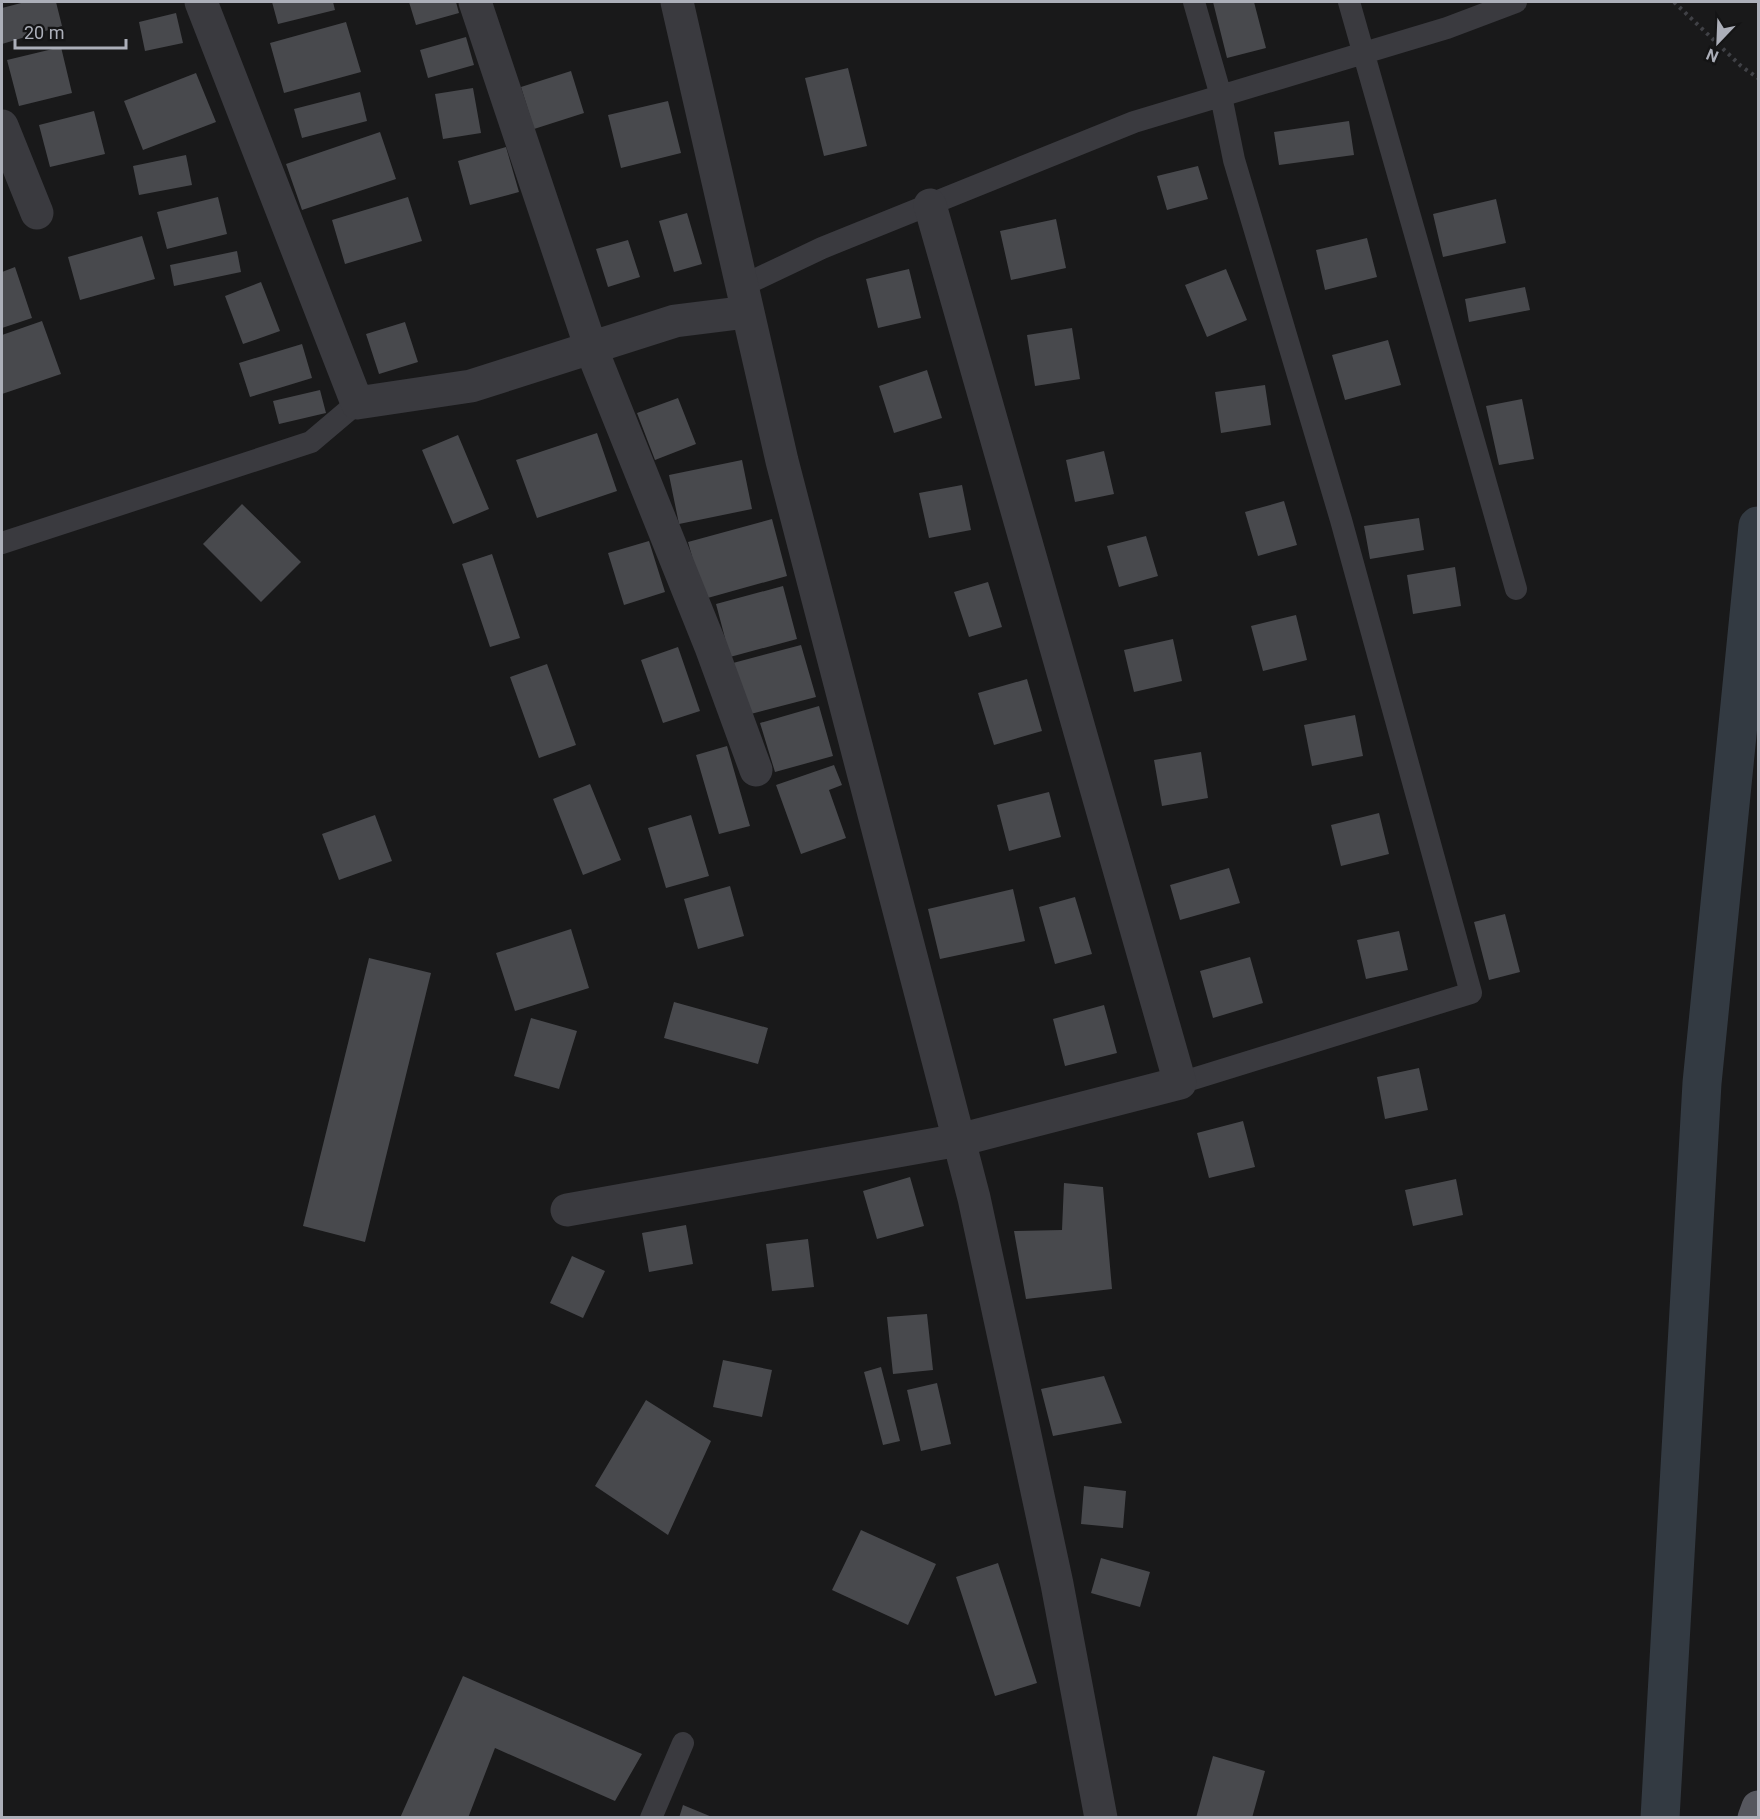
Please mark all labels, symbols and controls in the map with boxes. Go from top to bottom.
scale bar [15,12,126,50]
north arrow [1688,12,1748,72]
text: 20 m [24,22,64,43]
text: N [1703,44,1721,66]

